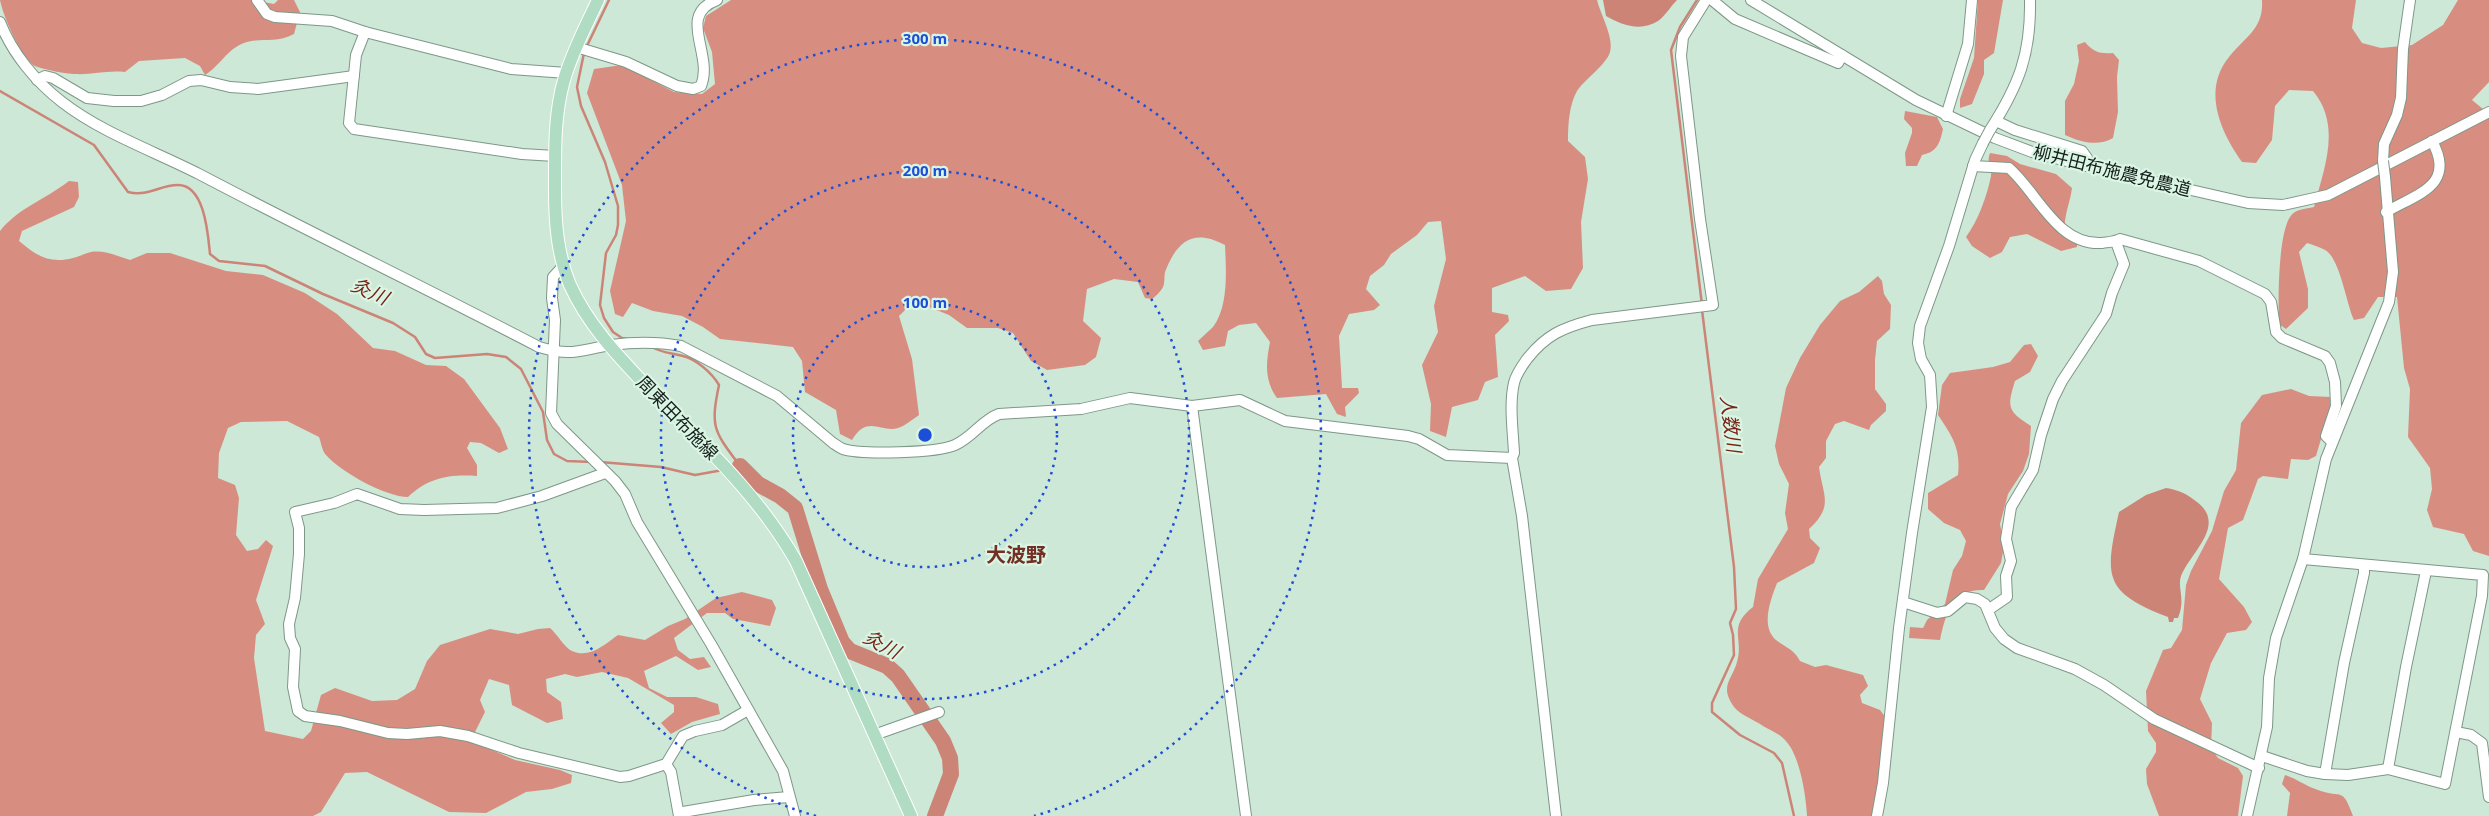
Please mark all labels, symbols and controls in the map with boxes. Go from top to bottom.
text: 300 m [903,28,947,48]
street label: 柳井田布施農免農道 [2031,139,2194,201]
text: 200 m [903,160,947,180]
water label: 灸川 [347,271,394,311]
text: 100 m [903,292,947,312]
street label: 周東田布施線 [632,370,724,464]
water label: 人数川 [1715,394,1748,456]
centre of rings [916,426,934,444]
district label: 大波野 [986,541,1046,568]
water label: 灸川 [859,624,907,665]

